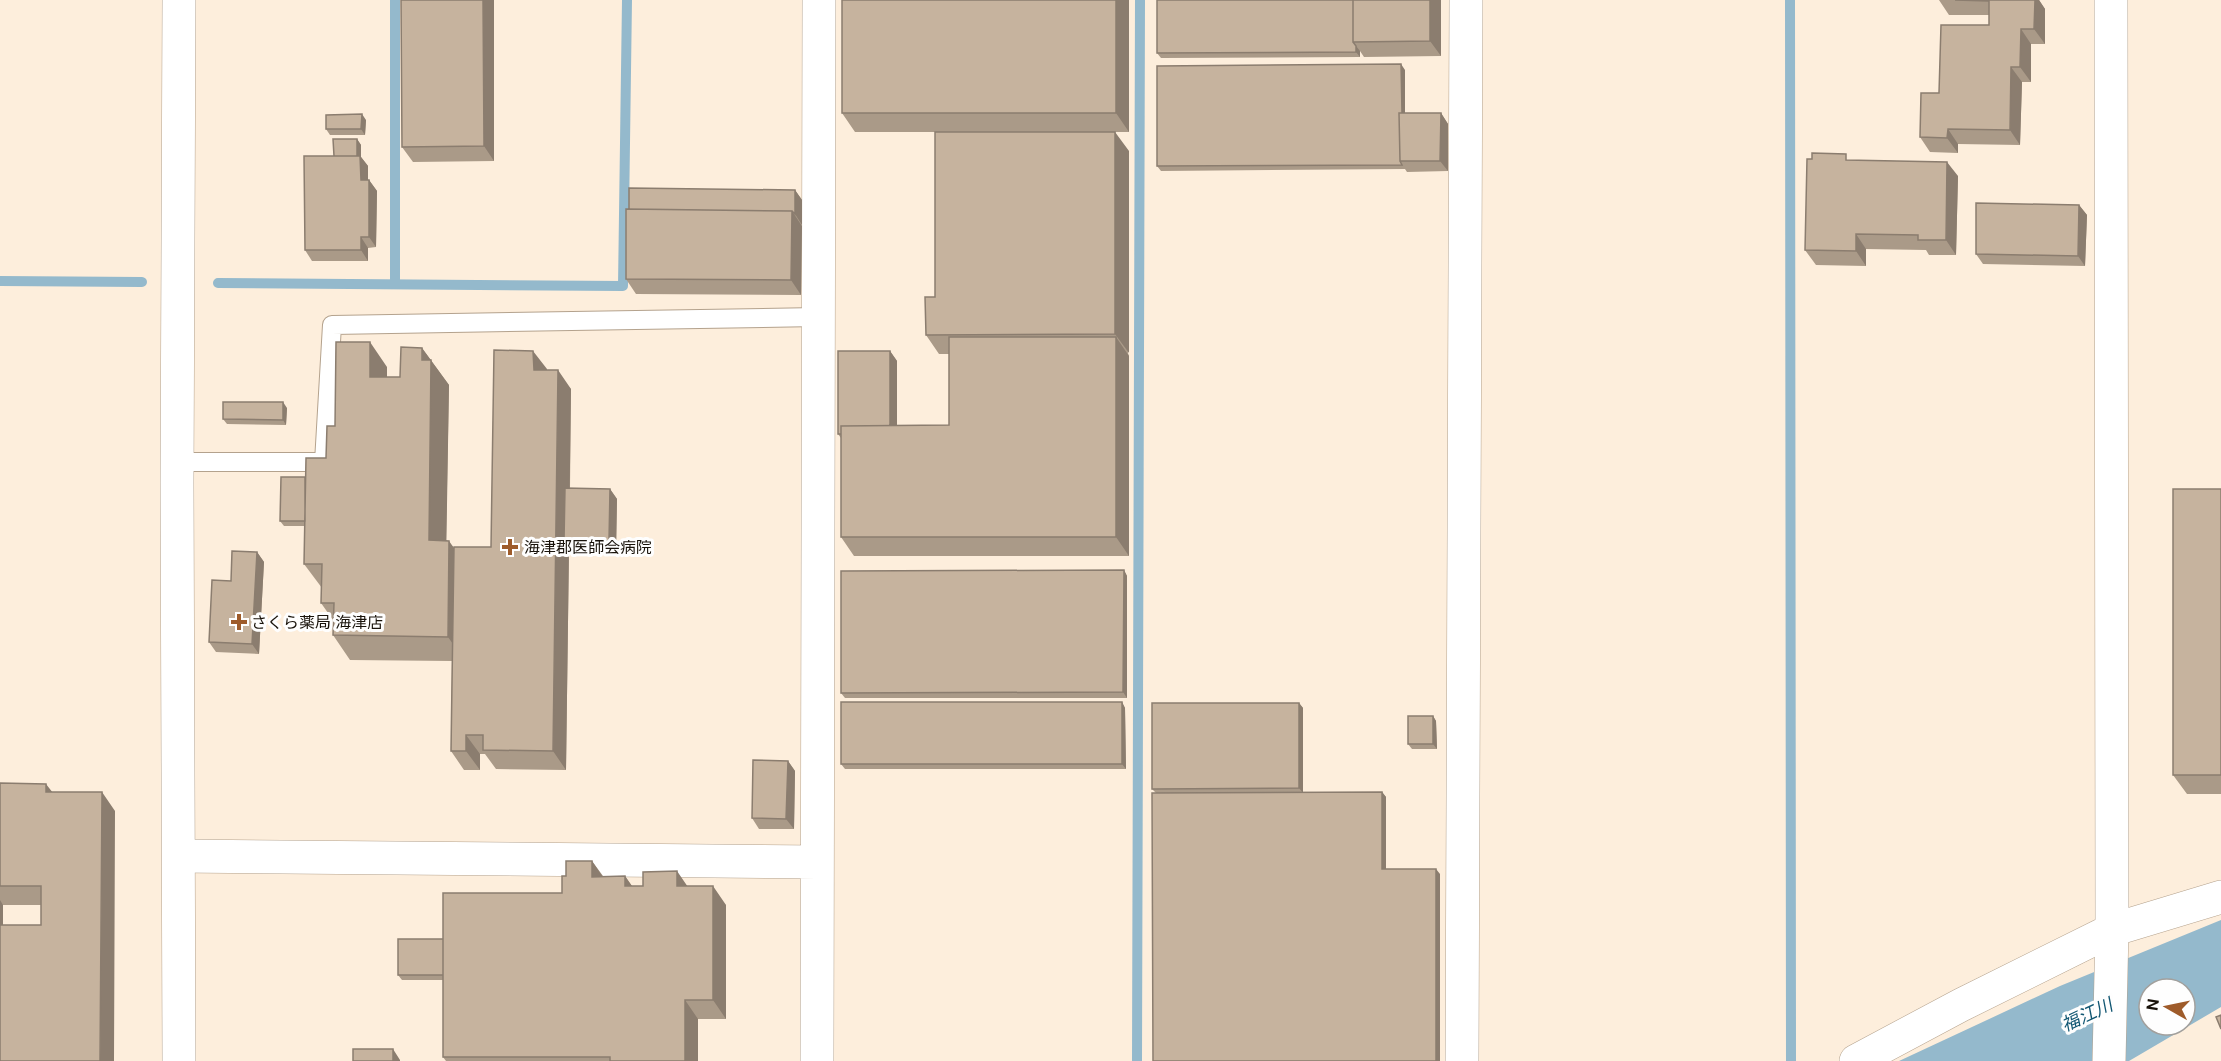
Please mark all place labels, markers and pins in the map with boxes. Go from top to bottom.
place label: 海津郡医師会病院 [524,537,652,558]
marker: 海津郡医師会病院 [501,538,519,556]
place label: さくら薬局 海津店 [251,612,383,633]
marker: さくら薬局 海津店 [232,615,246,629]

